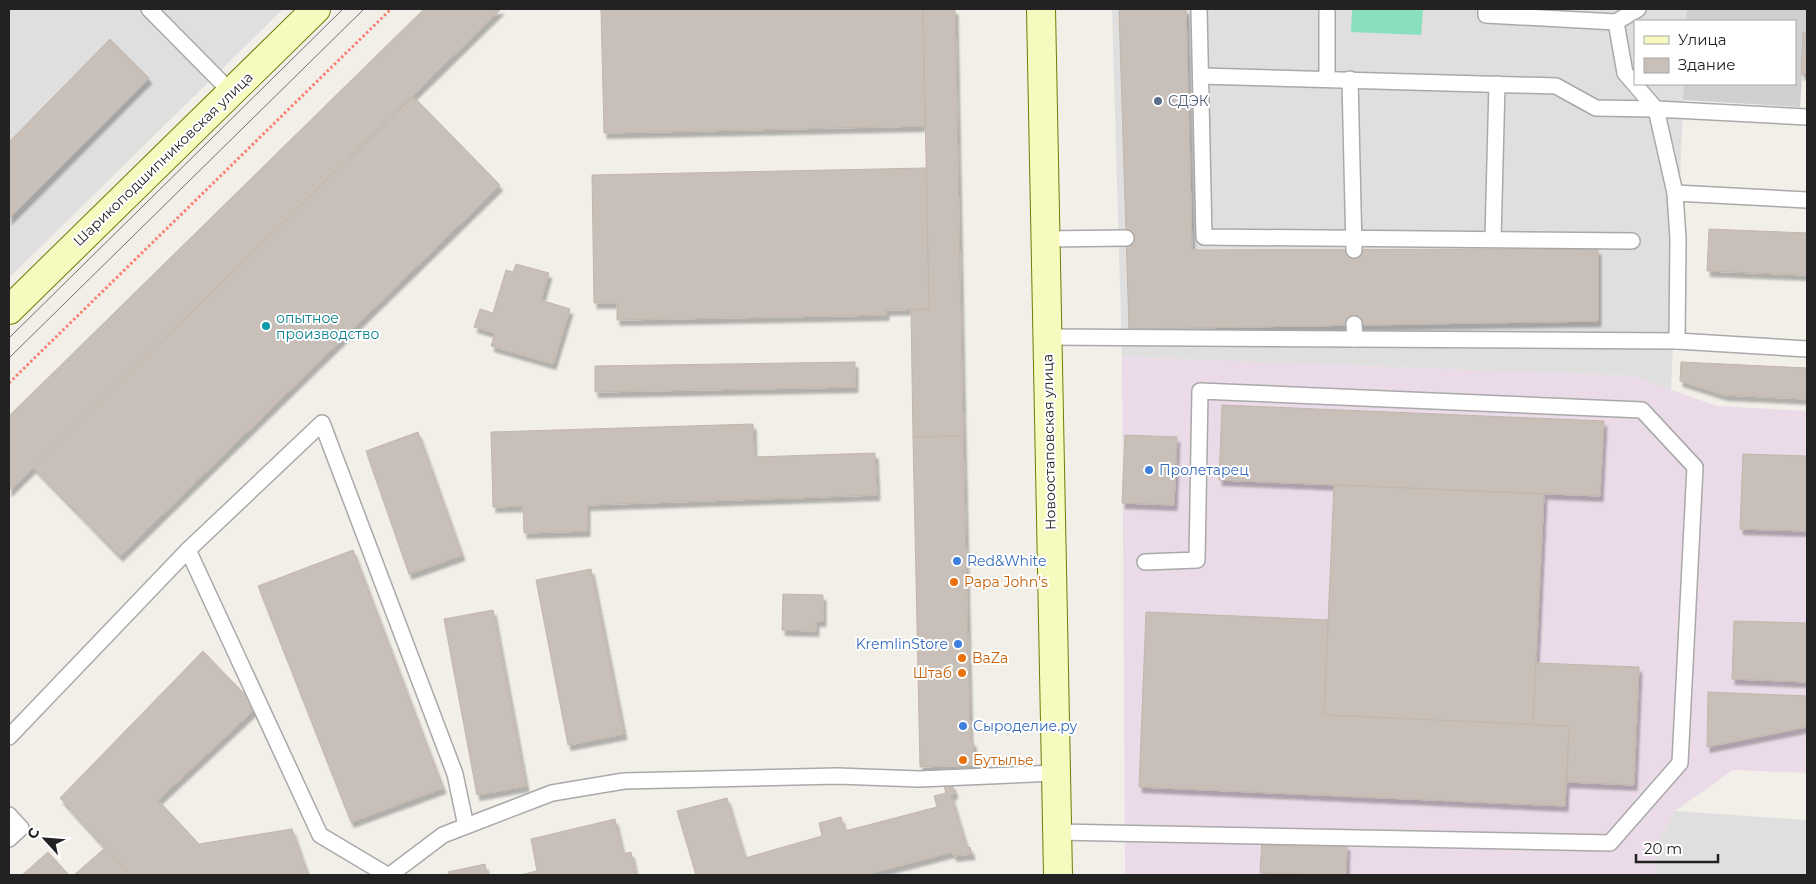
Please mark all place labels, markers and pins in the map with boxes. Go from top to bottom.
place label: СДЭК [1168,92,1209,110]
marker: СДЭК [1152,95,1164,107]
place label: опытное производство [276,309,379,343]
marker: опытное производство [260,320,272,332]
place label: Пролетарец [1159,461,1249,479]
marker: Пролетарец [1143,464,1155,476]
place label: Red&White [967,552,1046,570]
marker: Red&White [951,555,963,567]
place label: Papa John's [964,573,1048,591]
marker: Papa John's [948,576,960,588]
place label: KremlinStore [856,635,948,653]
marker: KremlinStore [952,638,964,650]
place label: BaZa [972,649,1008,667]
marker: BaZa [956,652,968,664]
place label: Штаб [913,664,952,682]
marker: Штаб [956,667,968,679]
place label: Сыроделие.ру [973,717,1078,735]
marker: Сыроделие.ру [957,720,969,732]
place label: Бутылье [973,751,1034,769]
marker: Бутылье [957,754,969,766]

